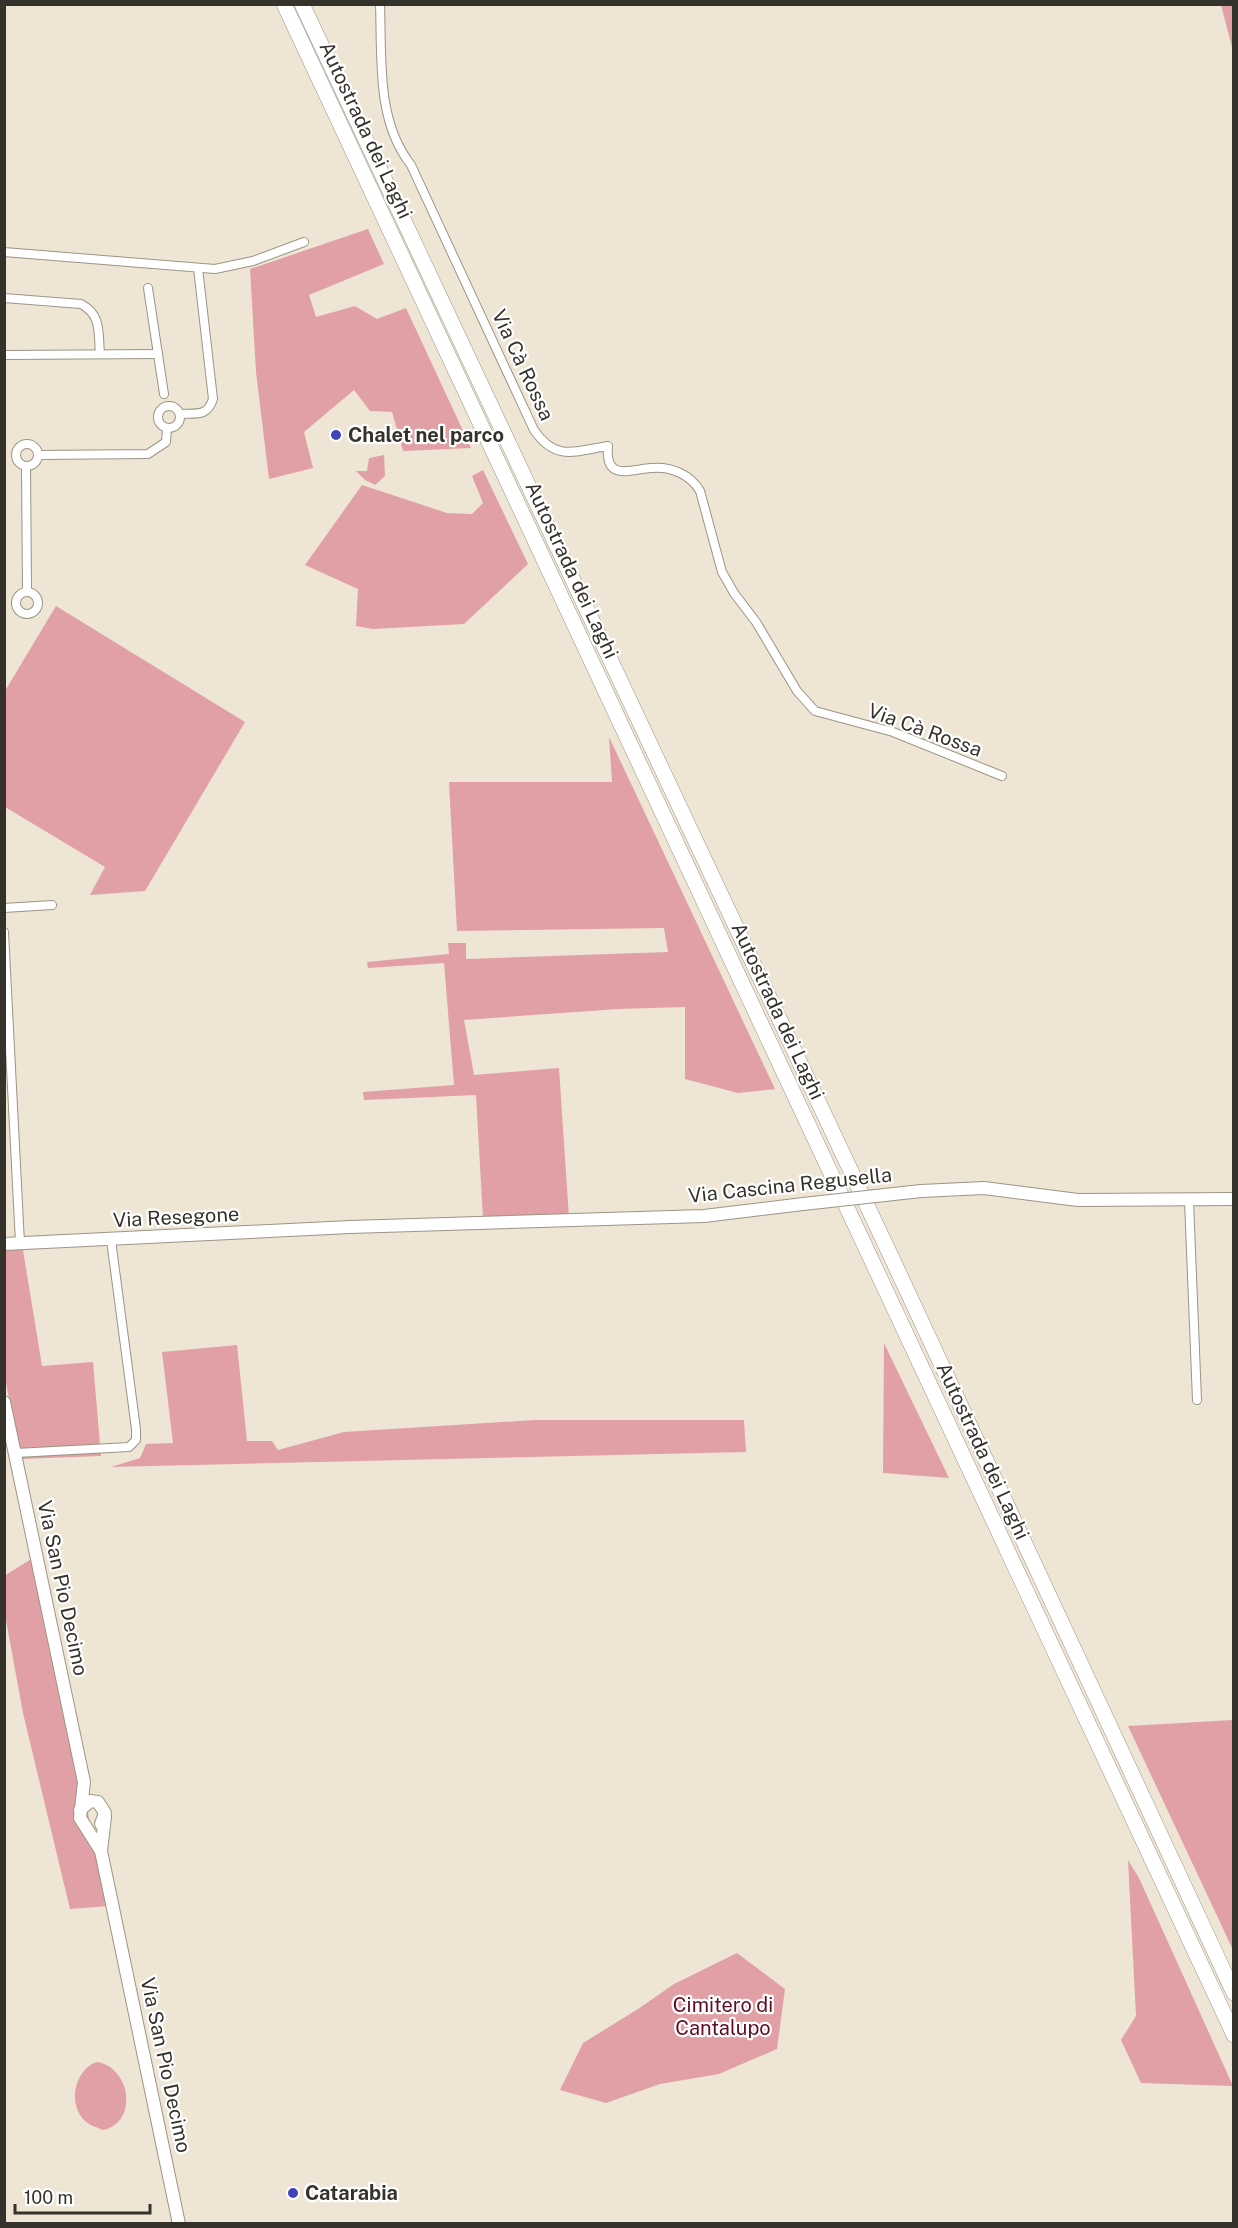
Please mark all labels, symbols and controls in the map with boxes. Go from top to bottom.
street label: Autostrada dei Laghi [314,38,418,222]
street label: Via Cà Rossa [487,306,559,424]
place label: Chalet nel parco [348,423,504,447]
marker: Chalet nel parco [329,428,343,442]
street label: Autostrada dei Laghi [520,478,624,662]
street label: Via Cà Rossa [865,698,985,762]
street label: Autostrada dei Laghi [726,919,830,1103]
street label: Via Cascina Regusella [687,1162,893,1208]
street label: Via Resegone [112,1202,240,1232]
street label: Autostrada dei Laghi [931,1359,1035,1543]
street label: Via San Pio Decimo [33,1498,93,1678]
street label: Via San Pio Decimo [136,1975,196,2155]
park label: Cimitero di Cantalupo [673,1993,773,2040]
scale bar [15,2177,150,2215]
place label: Catarabia [305,2181,398,2205]
marker: Catarabia [286,2186,300,2200]
text: 100 m [24,2187,73,2208]

